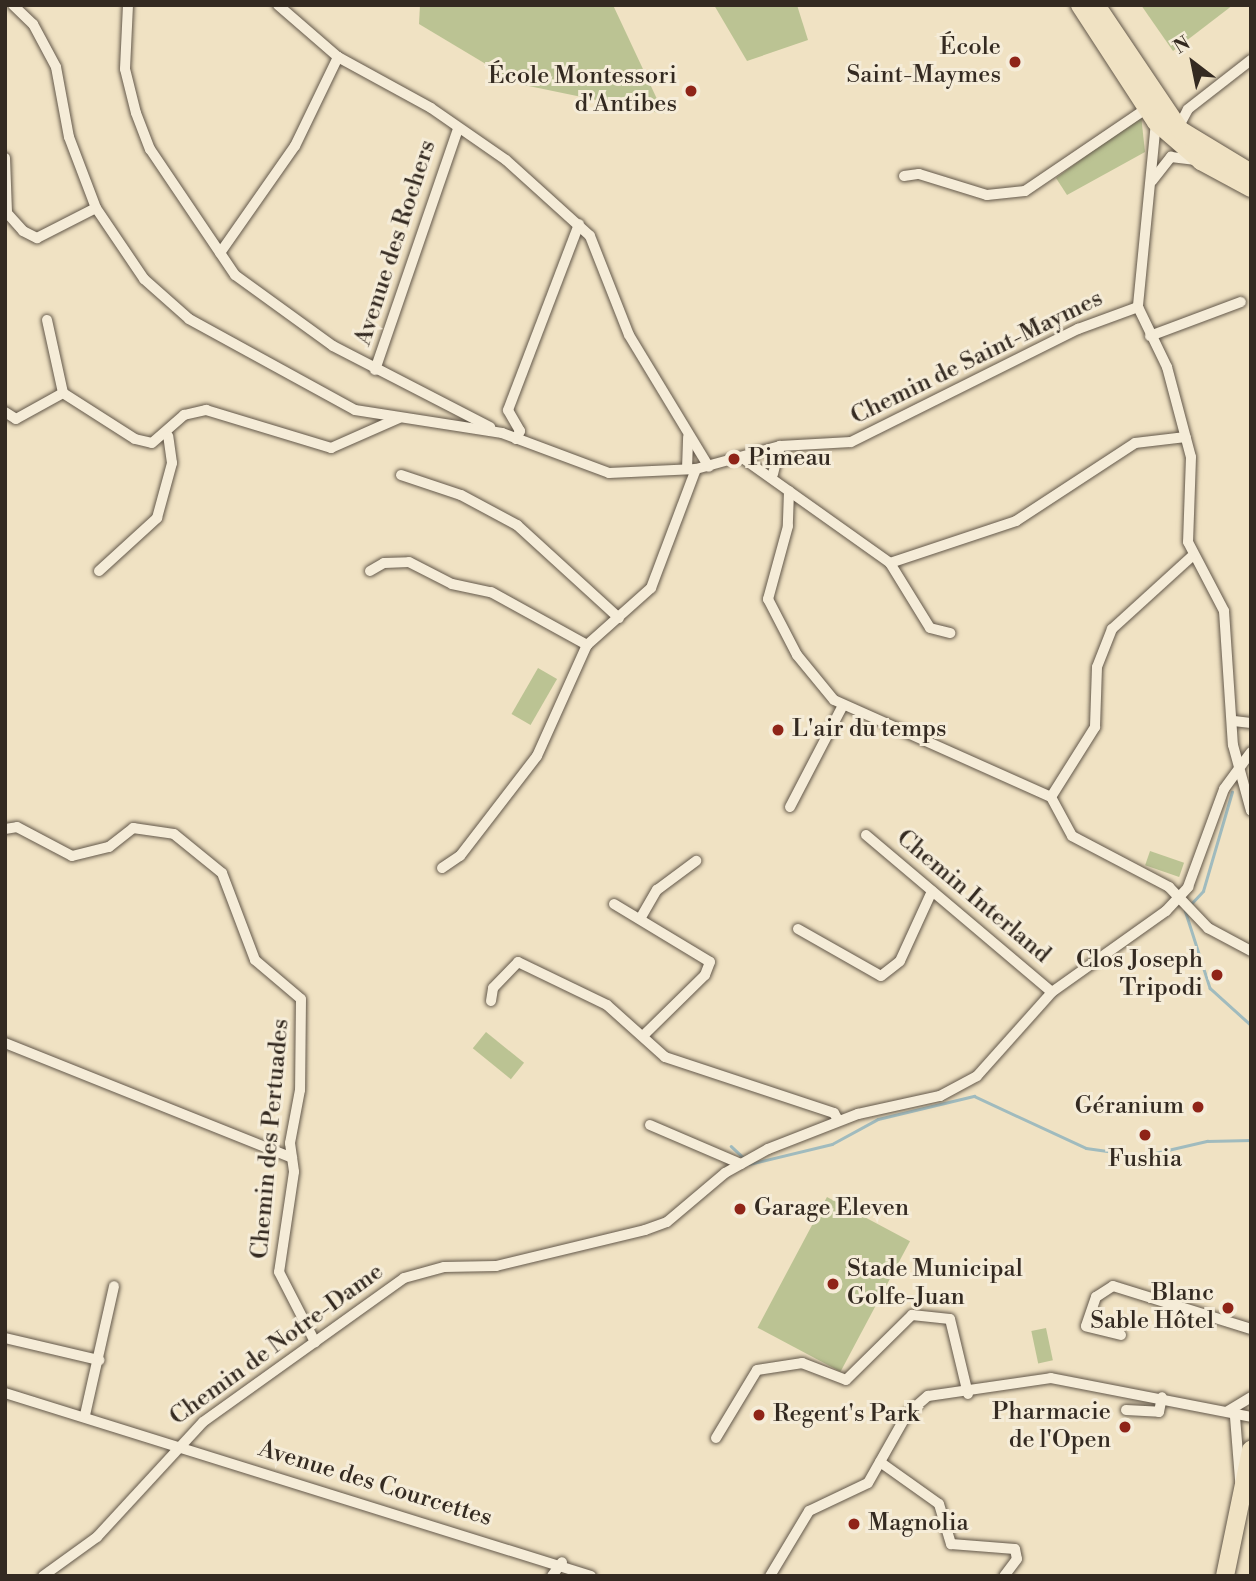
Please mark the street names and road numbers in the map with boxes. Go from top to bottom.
street label: Avenue des Rochers [349,137,443,349]
street label: Chemin de Saint-Maymes [846,284,1108,432]
street label: Chemin Interland [890,824,1056,970]
street label: Chemin des Pertuades [246,1018,296,1260]
street label: Chemin de Notre-Dame [165,1258,389,1432]
street label: Avenue des Courcettes [255,1435,495,1533]

